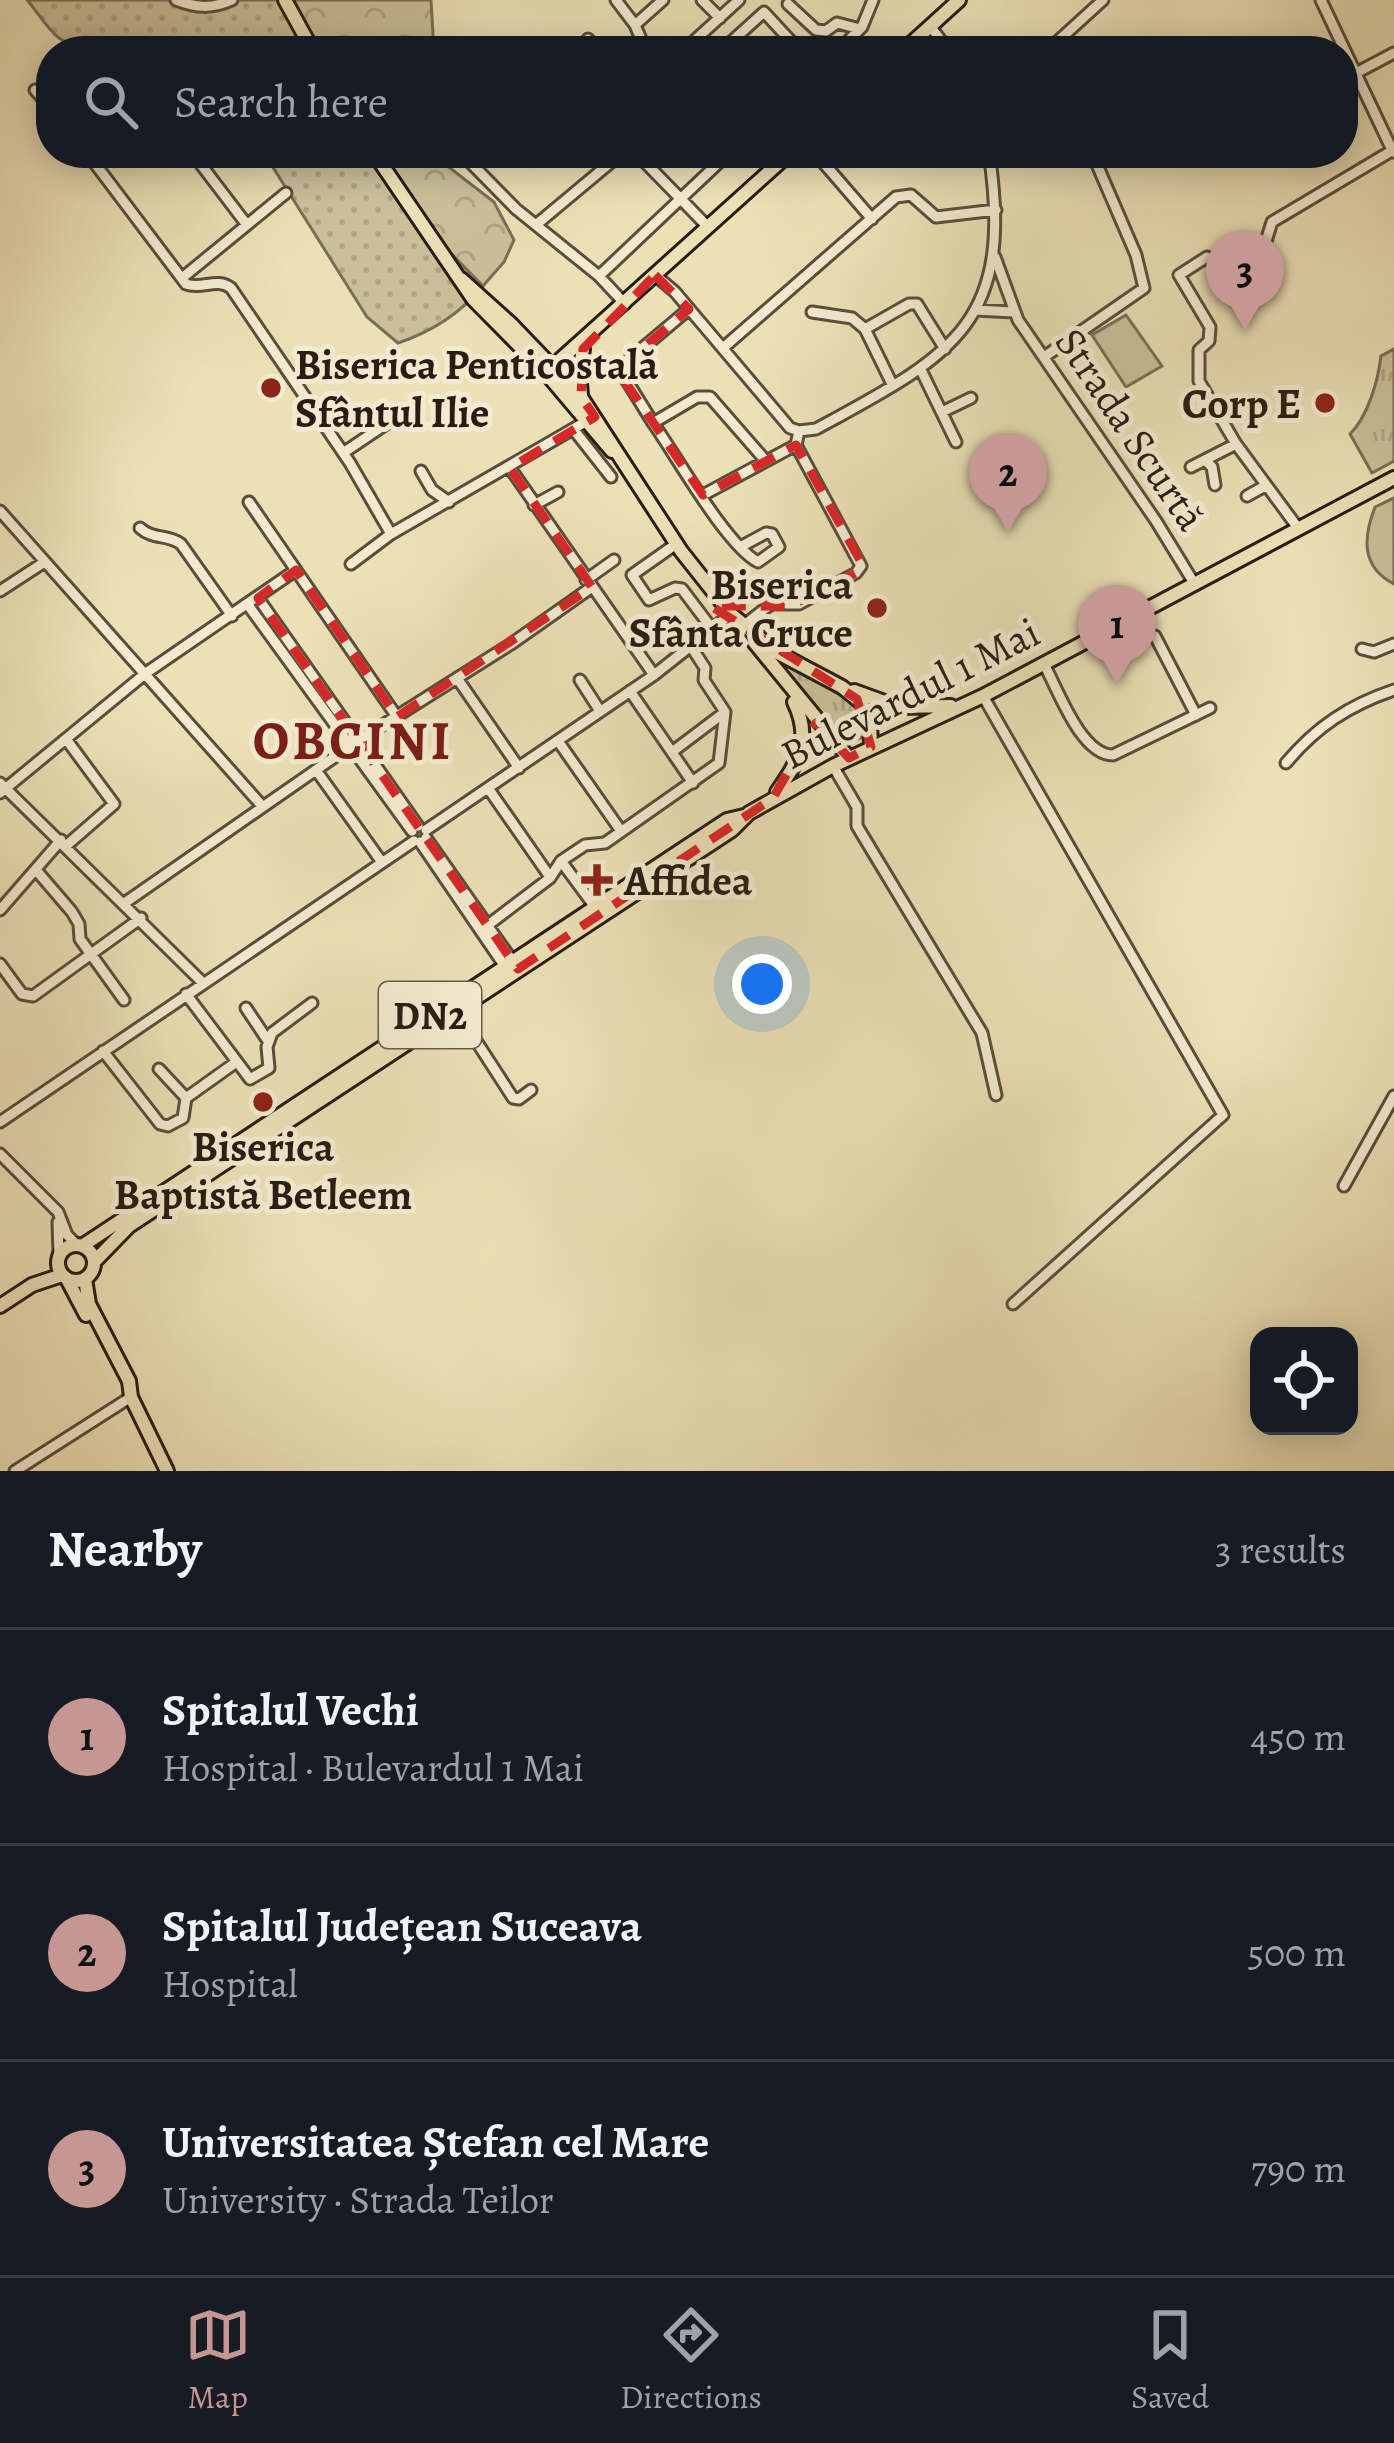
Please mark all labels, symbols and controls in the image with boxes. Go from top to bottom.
search box [36,36,1358,168]
icon: search [78,69,144,135]
text: Search here [174,71,388,133]
pin: 3 [1206,231,1284,330]
street label: Strada Scurtă [1042,316,1220,542]
place label: Biserica Penticostală Sfântul Ilie [295,336,659,441]
marker: Biserica Penticostală Sfântul Ilie [258,375,284,401]
place label: Corp E [1182,375,1301,432]
marker: Corp E [1312,390,1338,416]
pin: 2 [969,433,1047,532]
place label: Biserica Sfânta Cruce [629,556,854,661]
pin: 1 [1078,585,1156,684]
marker: Biserica Sfânta Cruce [864,595,890,621]
street label: Bulevardul 1 Mai [771,603,1049,783]
district label: OBCINI [253,704,453,778]
place label: Affidea [623,852,753,909]
marker: Affidea [581,864,613,896]
your location [732,954,792,1014]
road number: DN2 [379,982,481,1048]
marker: Biserica Baptistă Betleem [250,1089,276,1115]
place label: Biserica Baptistă Betleem [114,1118,412,1223]
map controls [1250,1327,1358,1435]
button: locate [1250,1327,1358,1435]
text: Nearby [48,1514,202,1584]
text: 3 results [1215,1523,1346,1576]
text: Spitalul Vechi [162,1679,419,1741]
text: 1 [80,1710,94,1763]
text: 450 m [1251,1710,1346,1763]
text: Hospital · Bulevardul 1 Mai [162,1741,584,1794]
text: Spitalul Județean Suceava [162,1895,642,1957]
text: 2 [78,1926,96,1979]
text: 500 m [1247,1926,1346,1979]
text: Hospital [162,1957,298,2010]
text: Universitatea Ștefan cel Mare [162,2111,709,2173]
text: 3 [79,2142,95,2195]
text: 790 m [1251,2142,1346,2195]
text: University · Strada Teilor [162,2173,554,2226]
tab: Map [185,2302,251,2419]
tab: Directions [620,2302,762,2419]
tab: Saved [1131,2302,1209,2419]

